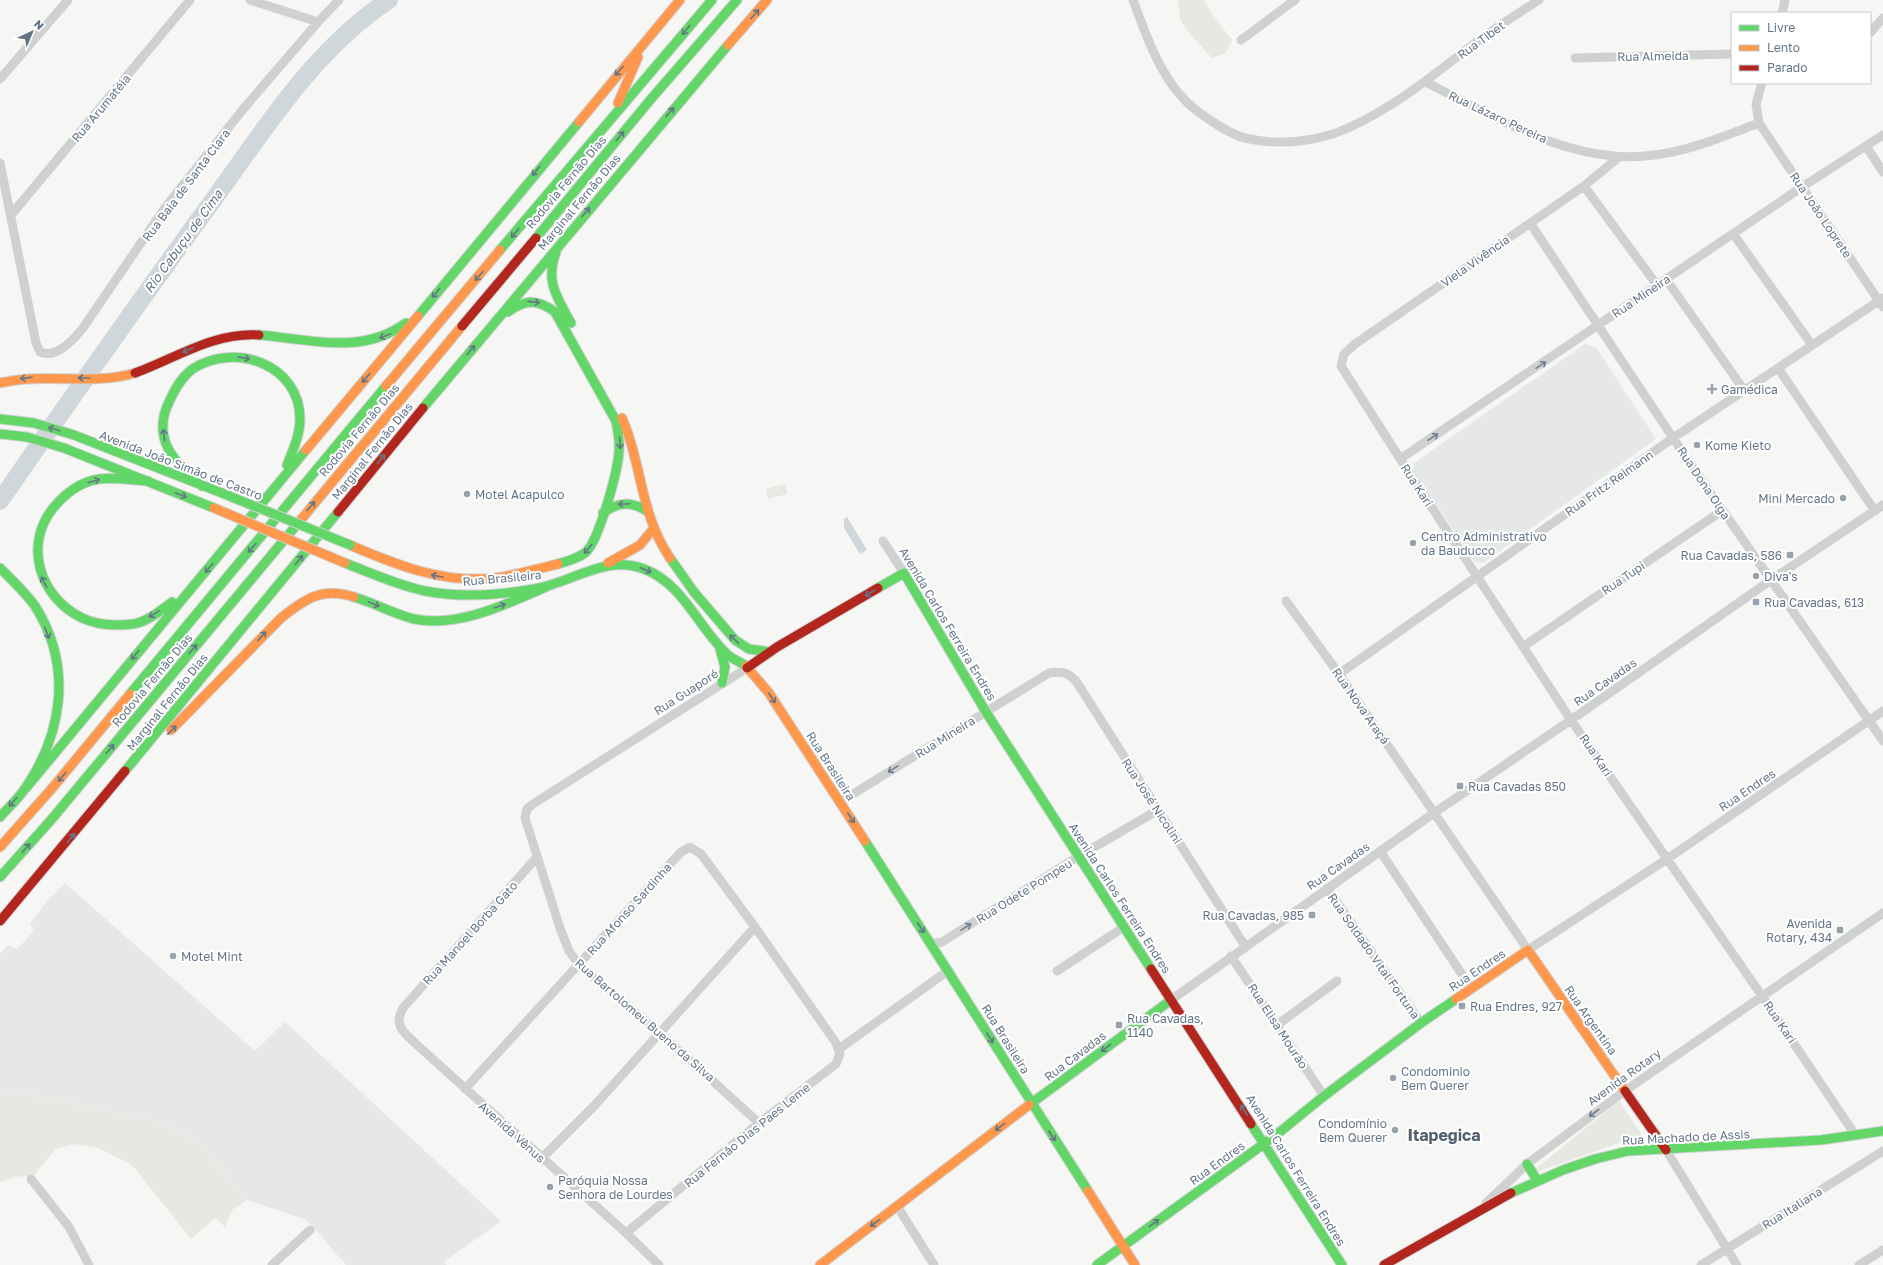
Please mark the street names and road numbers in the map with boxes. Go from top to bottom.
street label: Rua Tibet [1454,18,1508,62]
street label: Rua Almeida [1617,48,1689,64]
street label: Rua Arumatéia [68,71,134,145]
street label: Rua Lázaro Pereira [1446,88,1550,146]
street label: Rua Baia de Santa Clara [139,126,233,244]
street label: Rodovia Fernão Dias [523,132,609,232]
street label: Marginal Fernão Dias [534,151,624,253]
street label: Rua João Loprete [1787,169,1855,261]
street label: Viela Vivência [1438,232,1512,290]
street label: Rua Mineira [1609,271,1673,321]
street label: Rodovia Fernão Dias [316,380,402,480]
street label: Marginal Fernão Dias [328,399,416,503]
street label: Avenida João Simão de Castro [98,427,264,503]
street label: Rua Dona Olga [1674,444,1734,522]
street label: Rua Fritz Reimann [1562,447,1656,519]
street label: Rua Kari [1398,461,1436,509]
street label: Avenida Carlos Ferreira Endres [896,545,1000,703]
street label: Rua Tupi [1598,558,1648,598]
street label: Rua Brasileira [462,567,542,589]
street label: Rodovia Fernão Dias [109,630,195,730]
street label: Marginal Fernão Dias [123,650,211,754]
street label: Rua Cavadas [1571,655,1639,709]
street label: Rua Nova Araçá [1329,665,1393,747]
street label: Rua Guaporé [651,666,721,718]
street label: Rua Mineira [912,713,978,761]
street label: Rua Brasileira [803,729,859,803]
street label: Rua Kari [1576,731,1616,779]
street label: Rua José Nicolini [1119,755,1185,847]
street label: Rua Endres [1716,766,1778,814]
street label: Avenida Carlos Ferreira Endres [1066,820,1174,976]
street label: Rua Cavadas [1304,839,1372,893]
street label: Rua Odete Pompeu [973,855,1075,927]
street label: Rua Afonso Sardinha [584,860,674,958]
street label: Rua Manoel Borba Gato [419,878,521,988]
street label: Rua Soldado Vital Fortuna [1325,890,1423,1022]
street label: Rua Endres [1446,946,1508,994]
street label: Rua Bartolomeu Bueno da Silva [572,955,718,1085]
street label: Rua Elisa Mourão [1245,980,1311,1072]
street label: Rua Argentina [1562,982,1620,1058]
street label: Rua Kari [1760,998,1800,1046]
street label: Rua Brasileira [979,1001,1033,1077]
street label: Rua Cavadas [1041,1028,1109,1084]
street label: Avenida Rotary [1584,1045,1664,1109]
street label: Rua Fernão Dias Paes Leme [681,1079,813,1190]
street label: Avenida Carlos Ferreira Endres [1243,1091,1349,1249]
street label: Avenida Vênus [476,1098,548,1166]
street label: Rua Machado de Assis [1622,1126,1750,1148]
street label: Rua Endres [1186,1138,1248,1188]
street label: Rua Italiana [1759,1184,1825,1232]

